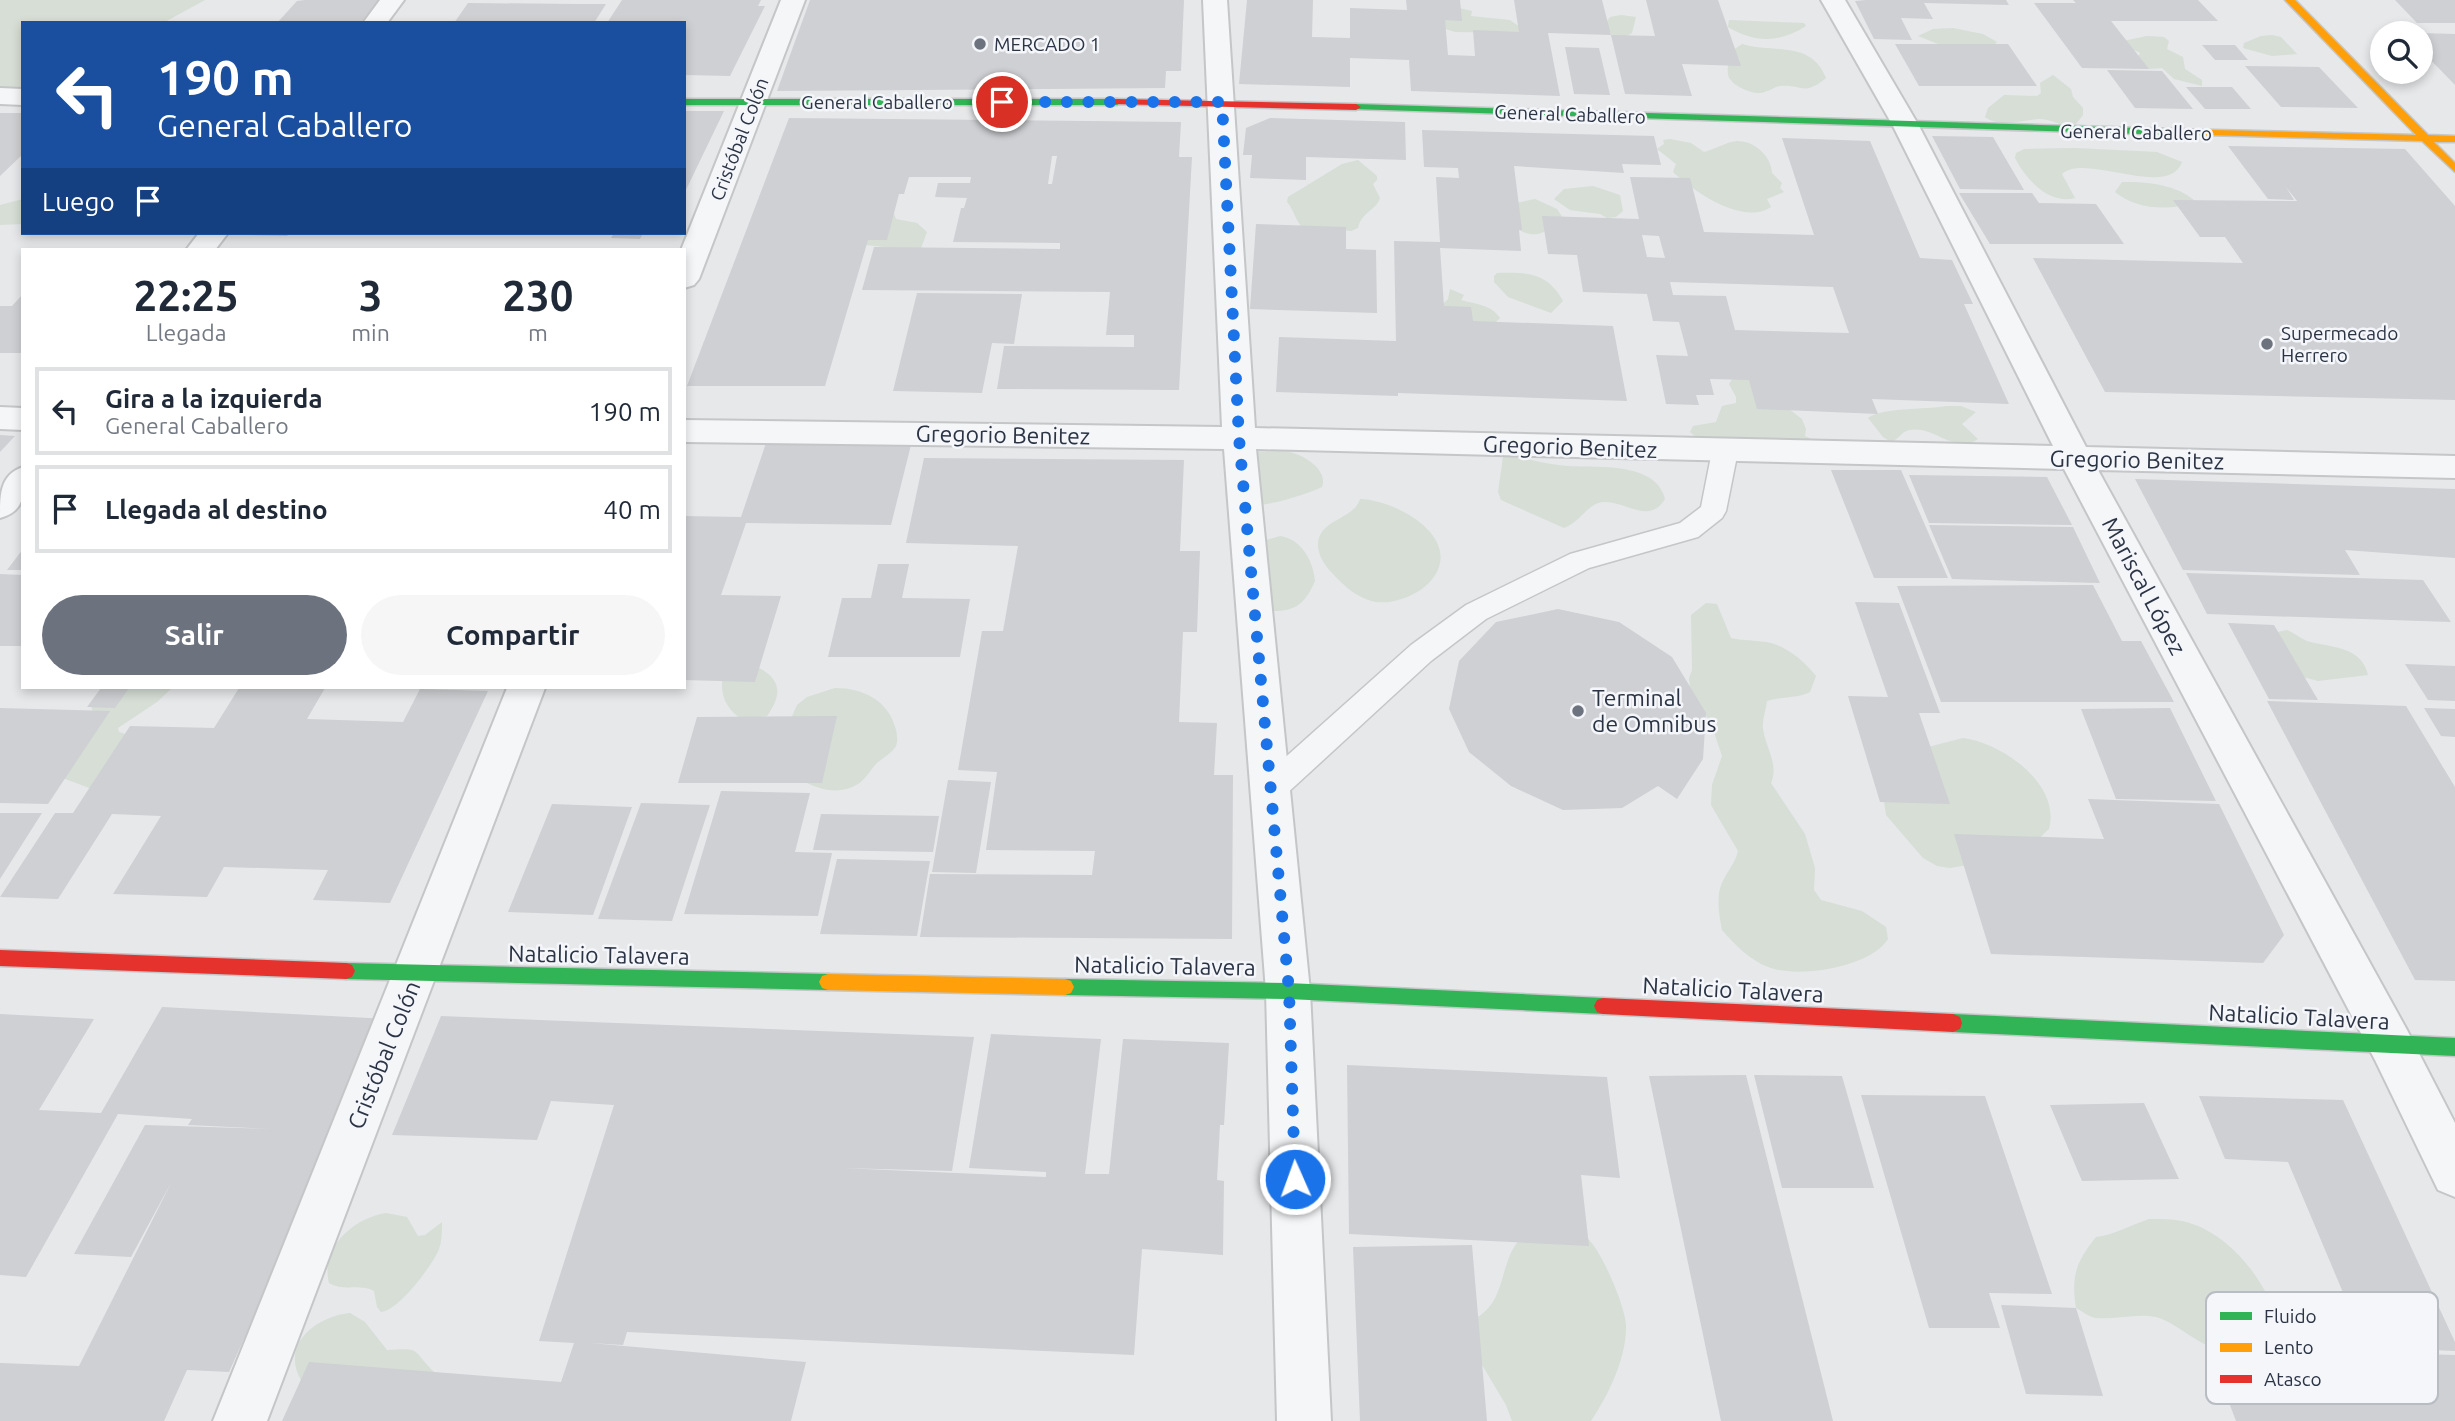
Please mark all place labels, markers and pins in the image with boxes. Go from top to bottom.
place label: MERCADO 1 [994,33,1101,55]
marker: MERCADO 1 [972,36,988,52]
pin [972,72,1032,132]
place label: Supermecado Herrero [2281,322,2398,366]
marker: Supermecado Herrero [2259,336,2275,352]
place label: Terminal de Omnibus [1592,685,1716,736]
marker: Terminal de Omnibus [1570,703,1586,719]

